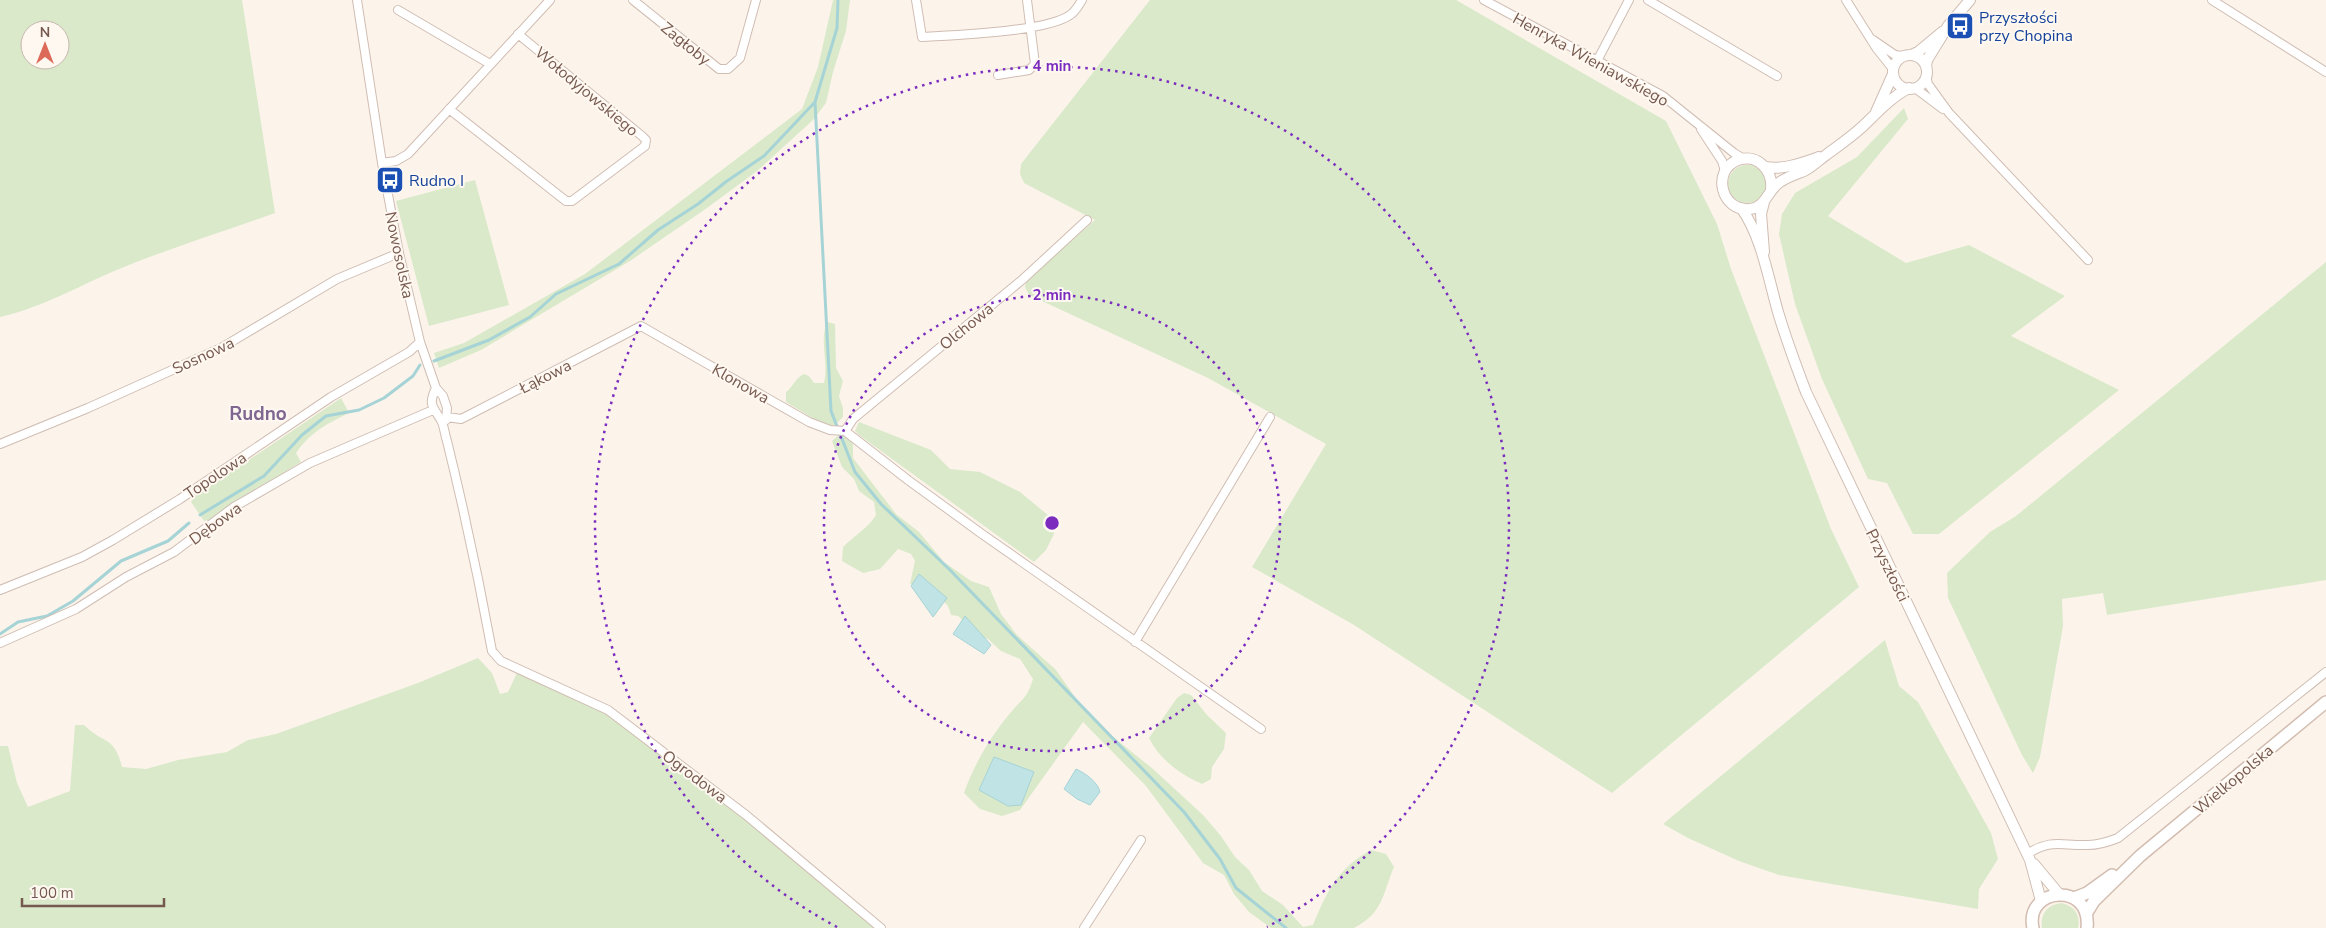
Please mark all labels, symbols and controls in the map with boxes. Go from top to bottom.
place label: Przyszłości przy Chopina [1979,7,2073,47]
street label: Henryka Wieniawskiego [1509,8,1673,112]
bus stop icon: Przyszłości przy Chopina [1945,11,1975,41]
street label: Zagłoby [656,17,715,71]
north arrow [20,20,70,70]
text: N [40,23,50,42]
street label: Wołodyjowskiego [530,42,643,142]
text: 4 min [1033,56,1071,76]
bus stop icon: Rudno I [375,165,405,195]
place label: Rudno I [409,170,464,192]
street label: Nowosolska [379,210,419,301]
text: 2 min [1033,285,1071,305]
street label: Olchowa [935,298,998,355]
street label: Sosnowa [169,332,238,380]
street label: Łąkowa [515,354,575,400]
street label: Klonowa [708,359,773,409]
district label: Rudno [229,401,287,427]
street label: Topolowa [180,447,251,505]
street label: Dębowa [185,497,246,550]
centre of rings [1043,514,1061,532]
street label: Przyszłości [1860,525,1914,606]
street label: Wielkopolska [2189,740,2278,820]
street label: Ogrodowa [657,745,731,808]
scale bar [22,876,165,908]
text: 100 m [30,883,74,903]

